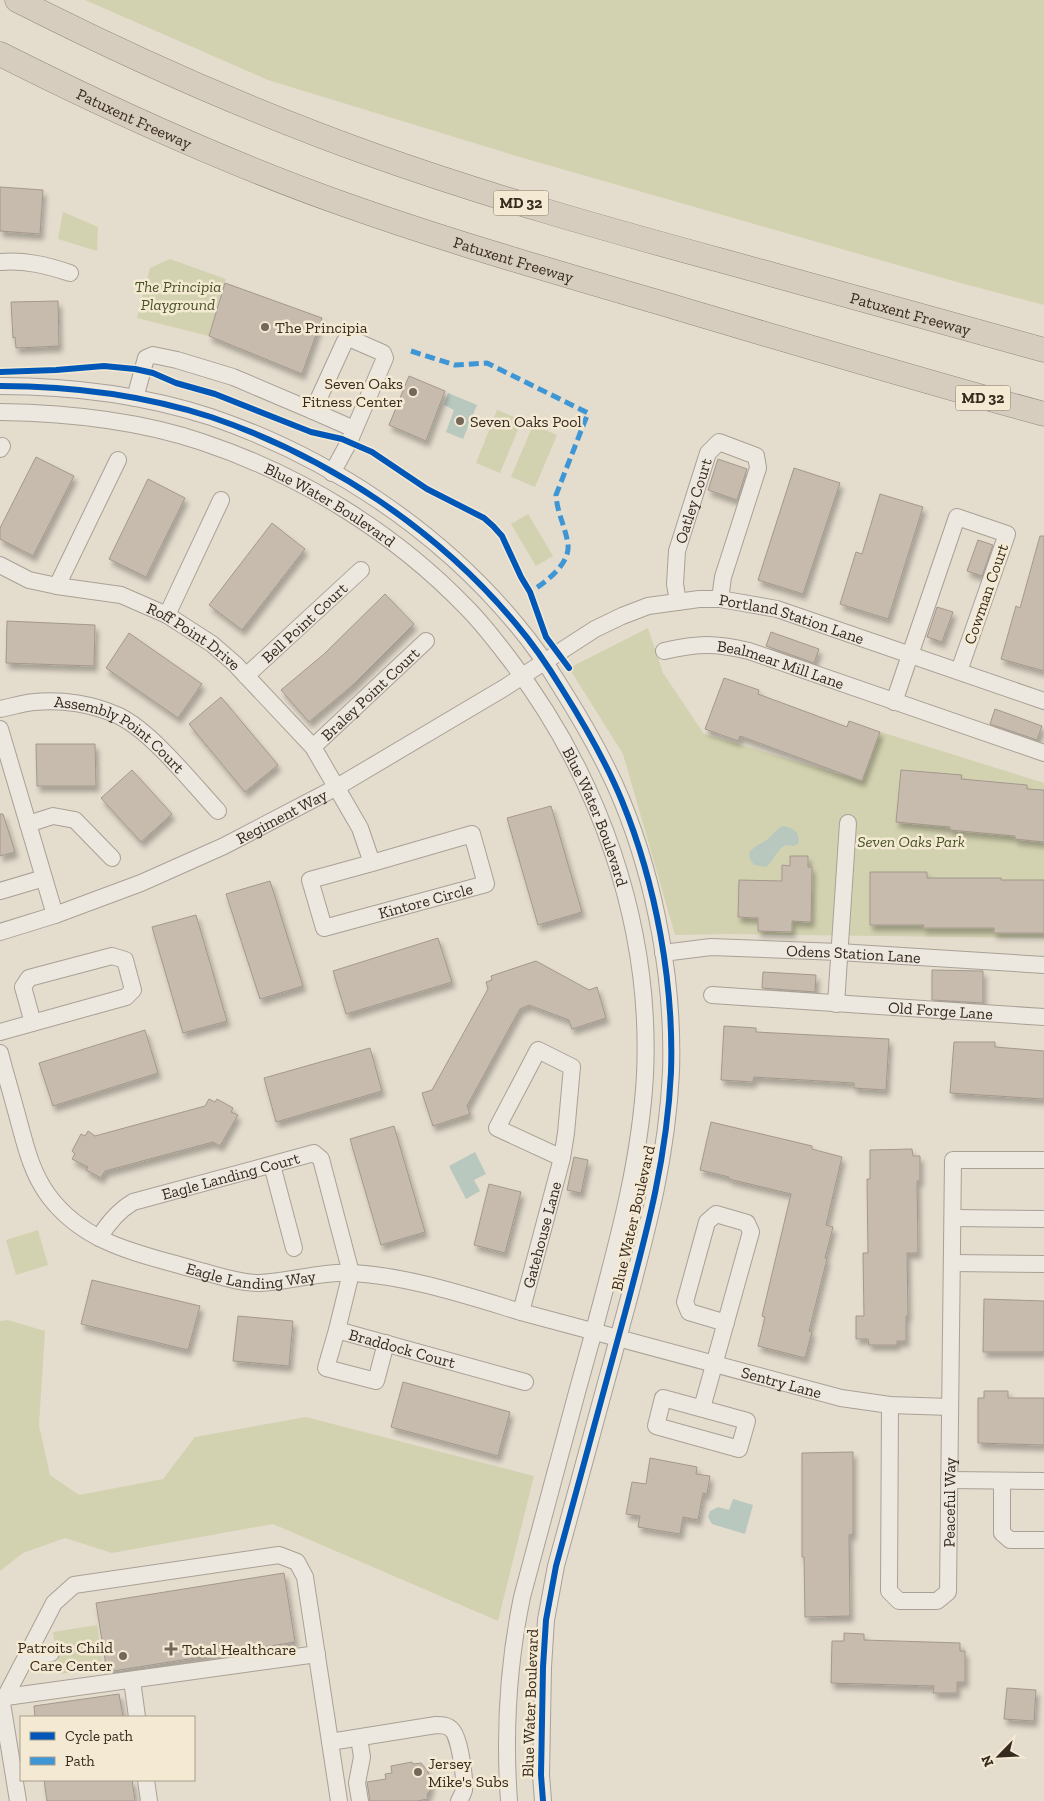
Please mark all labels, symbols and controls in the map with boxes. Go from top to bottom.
street label: Patuxent Freeway [74,84,196,153]
road number: MD 32 [494,190,548,216]
street label: Patuxent Freeway [451,232,577,287]
park label: The Principia Playground [135,277,221,314]
street label: Patuxent Freeway [848,288,974,339]
place label: The Principia [275,318,368,337]
marker: The Principia [259,321,271,333]
place label: Seven Oaks Fitness Center [302,374,403,411]
marker: Seven Oaks Fitness Center [407,386,419,398]
road number: MD 32 [956,386,1010,410]
place label: Seven Oaks Pool [470,412,582,431]
marker: Seven Oaks Pool [454,415,466,427]
street label: Oatley Court [670,456,715,546]
street label: Blue Water Boulevard [262,458,399,551]
street label: Cowman Court [960,541,1012,647]
street label: Bell Point Court [257,578,351,667]
street label: Portland Station Lane [718,590,867,648]
street label: Roff Point Drive [144,598,245,674]
street label: Bealmear Mill Lane [716,636,847,693]
street label: Braley Point Court [317,643,423,744]
street label: Assembly Point Court [54,692,189,777]
street label: Blue Water Boulevard [559,744,632,889]
street label: Regiment Way [233,784,331,848]
park label: Seven Oaks Park [857,832,965,851]
street label: Kintore Circle [376,879,475,922]
street label: Odens Station Lane [786,940,921,967]
street label: Old Forge Lane [888,997,993,1023]
street label: Blue Water Boulevard [607,1143,659,1293]
street label: Eagle Landing Court [159,1148,302,1203]
street label: Gatehouse Lane [518,1179,565,1290]
street label: Eagle Landing Way [184,1258,318,1293]
street label: Braddock Court [347,1324,458,1372]
street label: Sentry Lane [739,1362,824,1402]
street label: Peaceful Way [939,1456,959,1548]
street label: Blue Water Boulevard [518,1628,542,1778]
place label: Patroits Child Care Center [17,1638,113,1675]
place label: Total Healthcare [182,1640,296,1659]
marker: Total Healthcare [164,1642,178,1656]
marker: Patroits Child Care Center [117,1650,129,1662]
legend [20,1716,195,1781]
text: Cycle path [65,1727,134,1745]
north arrow [974,1731,1024,1781]
text: Path [65,1752,95,1770]
text: N [978,1752,998,1769]
place label: Jersey Mike's Subs [428,1754,509,1791]
marker: Jersey Mike's Subs [412,1766,424,1778]

